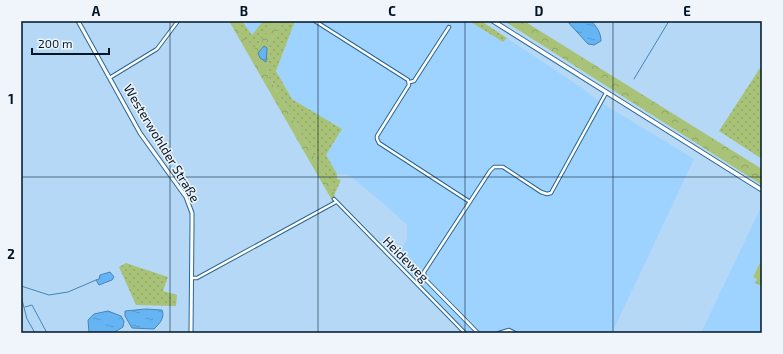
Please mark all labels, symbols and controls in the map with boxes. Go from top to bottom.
text: A [92,3,101,19]
text: B [240,3,248,19]
text: C [388,3,396,19]
text: D [535,3,544,19]
text: E [683,3,691,19]
scale bar [32,30,109,56]
text: 200 m [38,36,72,50]
street label: Westerwohlder Straße [120,81,204,205]
text: 1 [8,91,14,107]
street label: Heideweg [380,233,432,285]
text: 2 [7,246,15,262]

